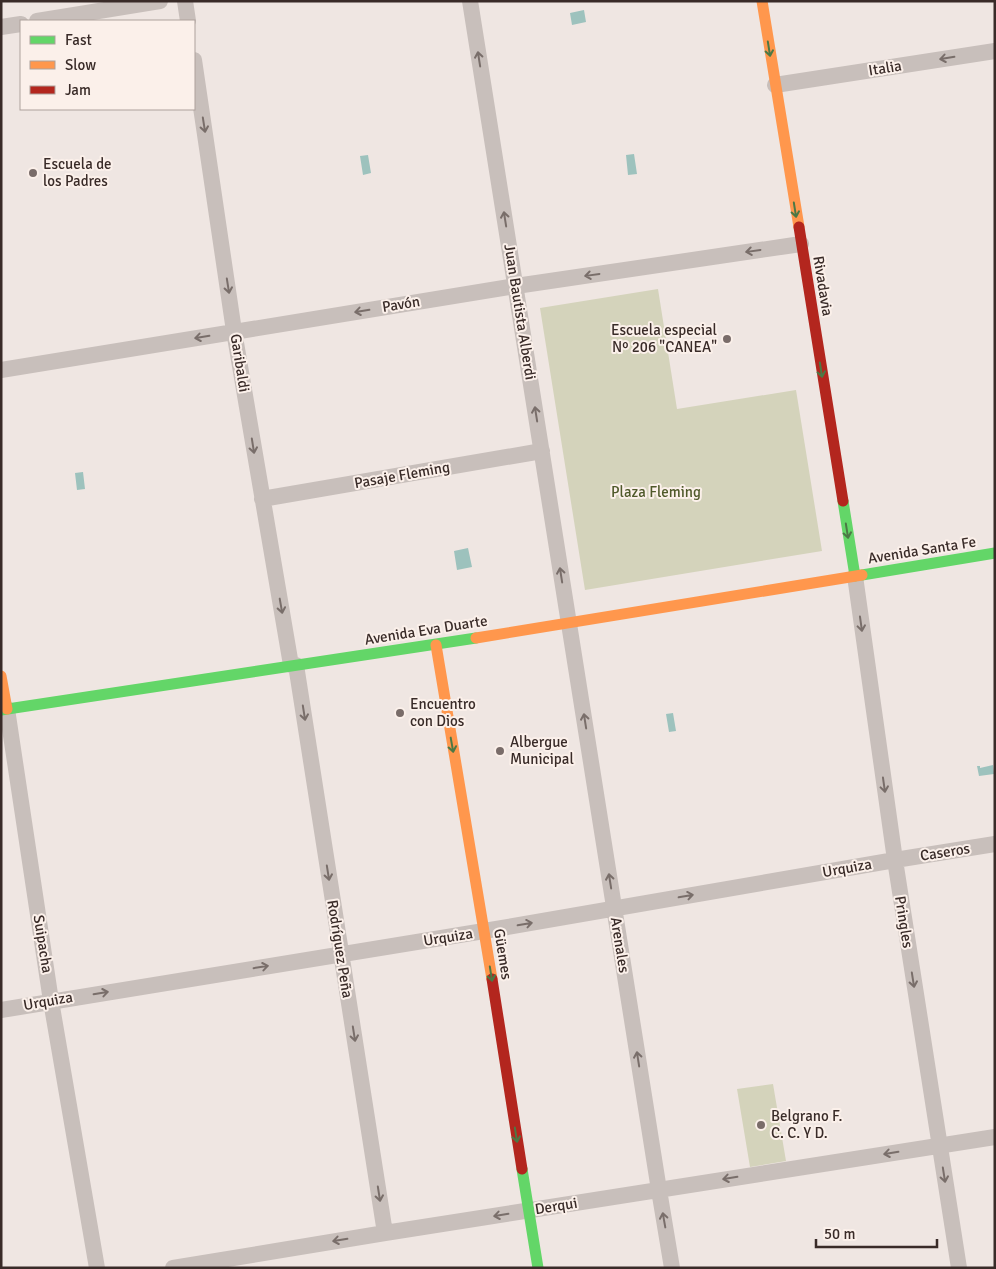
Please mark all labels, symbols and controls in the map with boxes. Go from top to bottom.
legend [20,20,195,110]
text: Fast [65,31,92,49]
one-way arrow [765,41,775,57]
one-way arrow [474,51,484,67]
one-way arrow [939,54,955,64]
text: Slow [65,56,96,74]
street label: Italia [867,57,903,79]
text: Jam [65,81,91,99]
one-way arrow [199,117,209,133]
place label: Escuela de los Padres [43,155,112,190]
marker: Escuela de los Padres [27,167,39,179]
one-way arrow [791,201,801,217]
one-way arrow [500,211,510,227]
street label: Juan Bautista Alberdi [500,243,540,381]
one-way arrow [745,247,761,257]
street label: Rivadavia [809,255,837,317]
one-way arrow [584,270,600,280]
one-way arrow [223,277,233,293]
street label: Pavón [381,292,421,316]
one-way arrow [354,306,370,316]
place label: Escuela especial Nº 206 "CANEA" [611,321,717,356]
one-way arrow [194,332,210,342]
street label: Garibaldi [227,333,253,393]
marker: Escuela especial Nº 206 "CANEA" [721,333,733,345]
one-way arrow [817,362,827,378]
one-way arrow [531,407,541,423]
one-way arrow [249,438,259,454]
street label: Pasaje Fleming [353,458,451,492]
park label: Plaza Fleming [611,483,701,501]
one-way arrow [843,522,853,538]
street label: Avenida Santa Fe [867,533,977,567]
one-way arrow [556,567,566,583]
one-way arrow [276,598,286,614]
street label: Avenida Eva Duarte [363,611,489,649]
one-way arrow [857,616,867,632]
place label: Encuentro con Dios [410,695,476,730]
one-way arrow [299,704,309,720]
marker: Encuentro con Dios [394,707,406,719]
one-way arrow [579,713,589,729]
place label: Albergue Municipal [510,733,574,768]
one-way arrow [448,736,458,752]
marker: Albergue Municipal [494,745,506,757]
one-way arrow [879,777,889,793]
street label: Caseros [919,839,972,865]
street label: Urquiza [821,855,873,881]
one-way arrow [324,865,334,881]
one-way arrow [605,874,615,890]
one-way arrow [677,890,693,900]
street label: Pringles [891,895,917,950]
street label: Rodríguez Peña [323,899,357,999]
street label: Suipacha [30,914,56,974]
street label: Arenales [607,916,633,975]
one-way arrow [517,918,533,928]
street label: Urquiza [422,924,474,950]
street label: Güemes [490,927,516,981]
one-way arrow [253,961,269,971]
one-way arrow [486,966,496,982]
one-way arrow [909,972,919,988]
one-way arrow [93,987,109,997]
street label: Urquiza [22,988,74,1014]
one-way arrow [349,1026,359,1042]
one-way arrow [633,1052,643,1068]
place label: Belgrano F. C. C. Y D. [771,1107,842,1142]
marker: Belgrano F. C. C. Y D. [755,1119,767,1131]
one-way arrow [512,1126,522,1142]
one-way arrow [883,1148,899,1158]
one-way arrow [939,1167,949,1183]
one-way arrow [723,1174,739,1184]
one-way arrow [374,1186,384,1202]
street label: Derqui [533,1194,579,1218]
one-way arrow [493,1210,509,1220]
one-way arrow [658,1212,668,1228]
scale bar [816,1216,937,1248]
text: 50 m [824,1225,855,1243]
one-way arrow [333,1236,349,1246]

